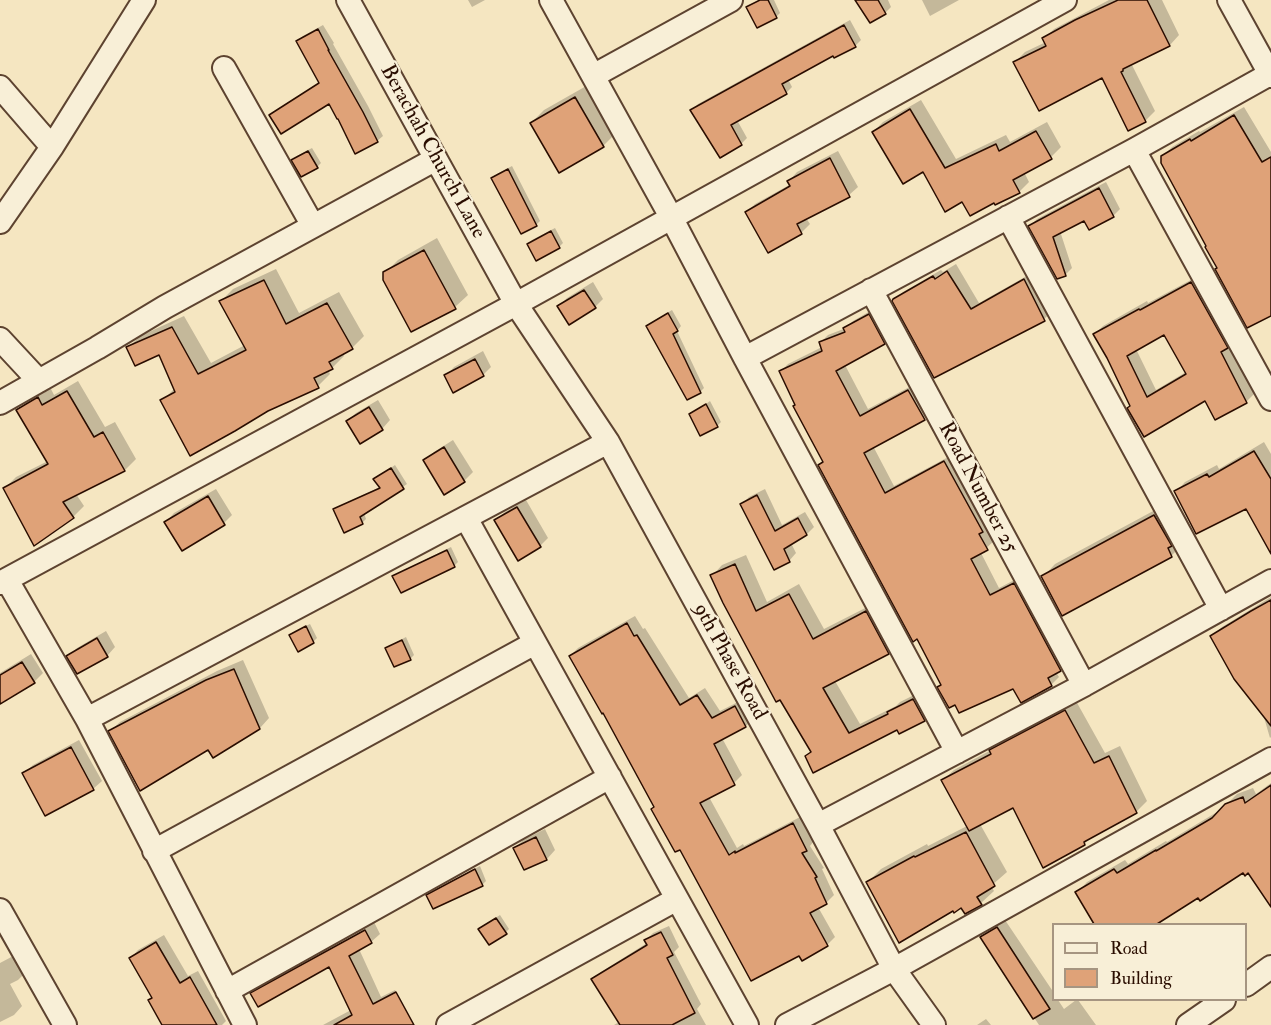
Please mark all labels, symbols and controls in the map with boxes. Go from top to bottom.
street label: Berachah Church Lane [374,61,490,243]
street label: Road Number 25 [932,418,1022,558]
street label: 9th Phase Road [687,599,771,725]
legend [1052,923,1247,1001]
text: Road [1110,937,1148,960]
text: Building [1110,967,1172,990]

